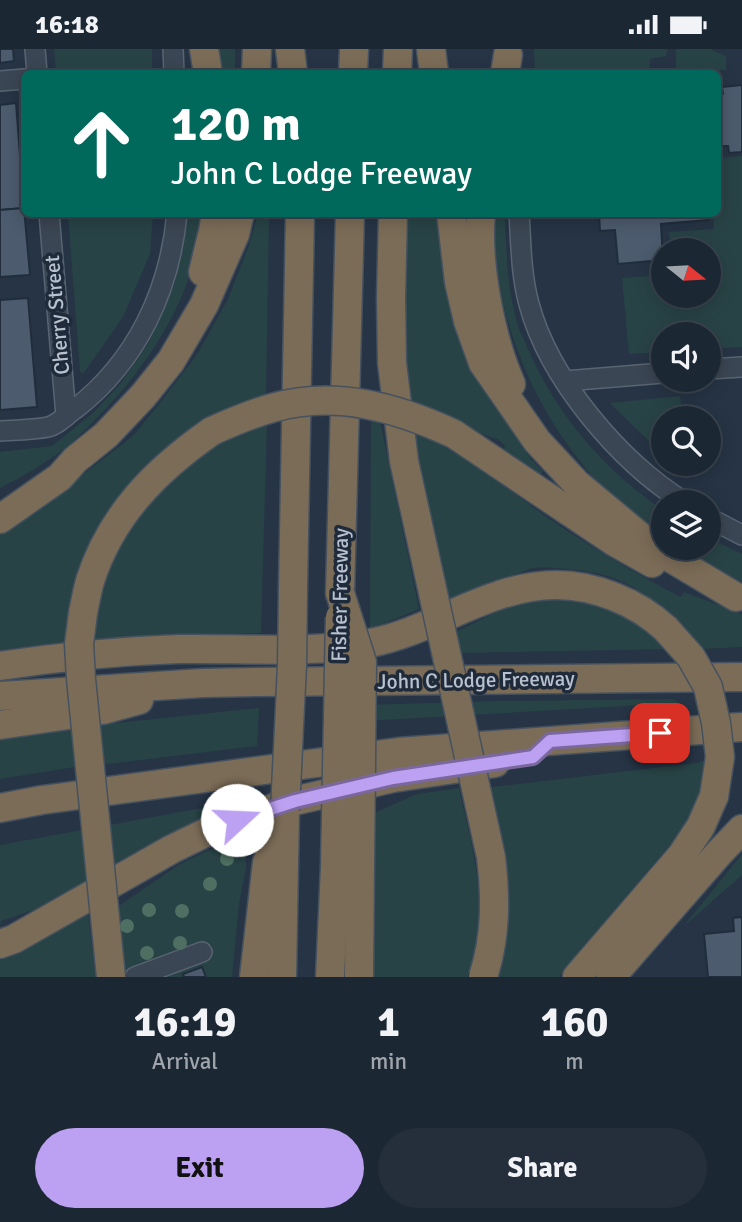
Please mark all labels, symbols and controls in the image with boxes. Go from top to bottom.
text: 16:18 [35,9,99,41]
text: 120 m [171,94,301,154]
icon: ahead [56,98,147,189]
text: John C Lodge Freeway [171,154,472,193]
north arrow [651,238,721,308]
map controls [651,238,721,560]
street label: Cherry Street [39,254,75,376]
button: sound [651,322,721,392]
button: search [651,406,721,476]
button: layers [651,490,721,560]
street label: Fisher Freeway [326,528,354,662]
street label: John C Lodge Freeway [377,665,575,695]
pin [630,703,690,763]
icon: arrive [641,714,679,752]
position arrow [200,783,274,857]
text: 16:19 [133,997,237,1048]
text: 1 [377,997,400,1048]
text: 160 [540,997,609,1048]
text: Arrival [152,1047,218,1076]
text: min [370,1047,407,1076]
text: m [565,1047,584,1076]
button: Exit [35,1128,364,1208]
button: Share [378,1128,707,1208]

